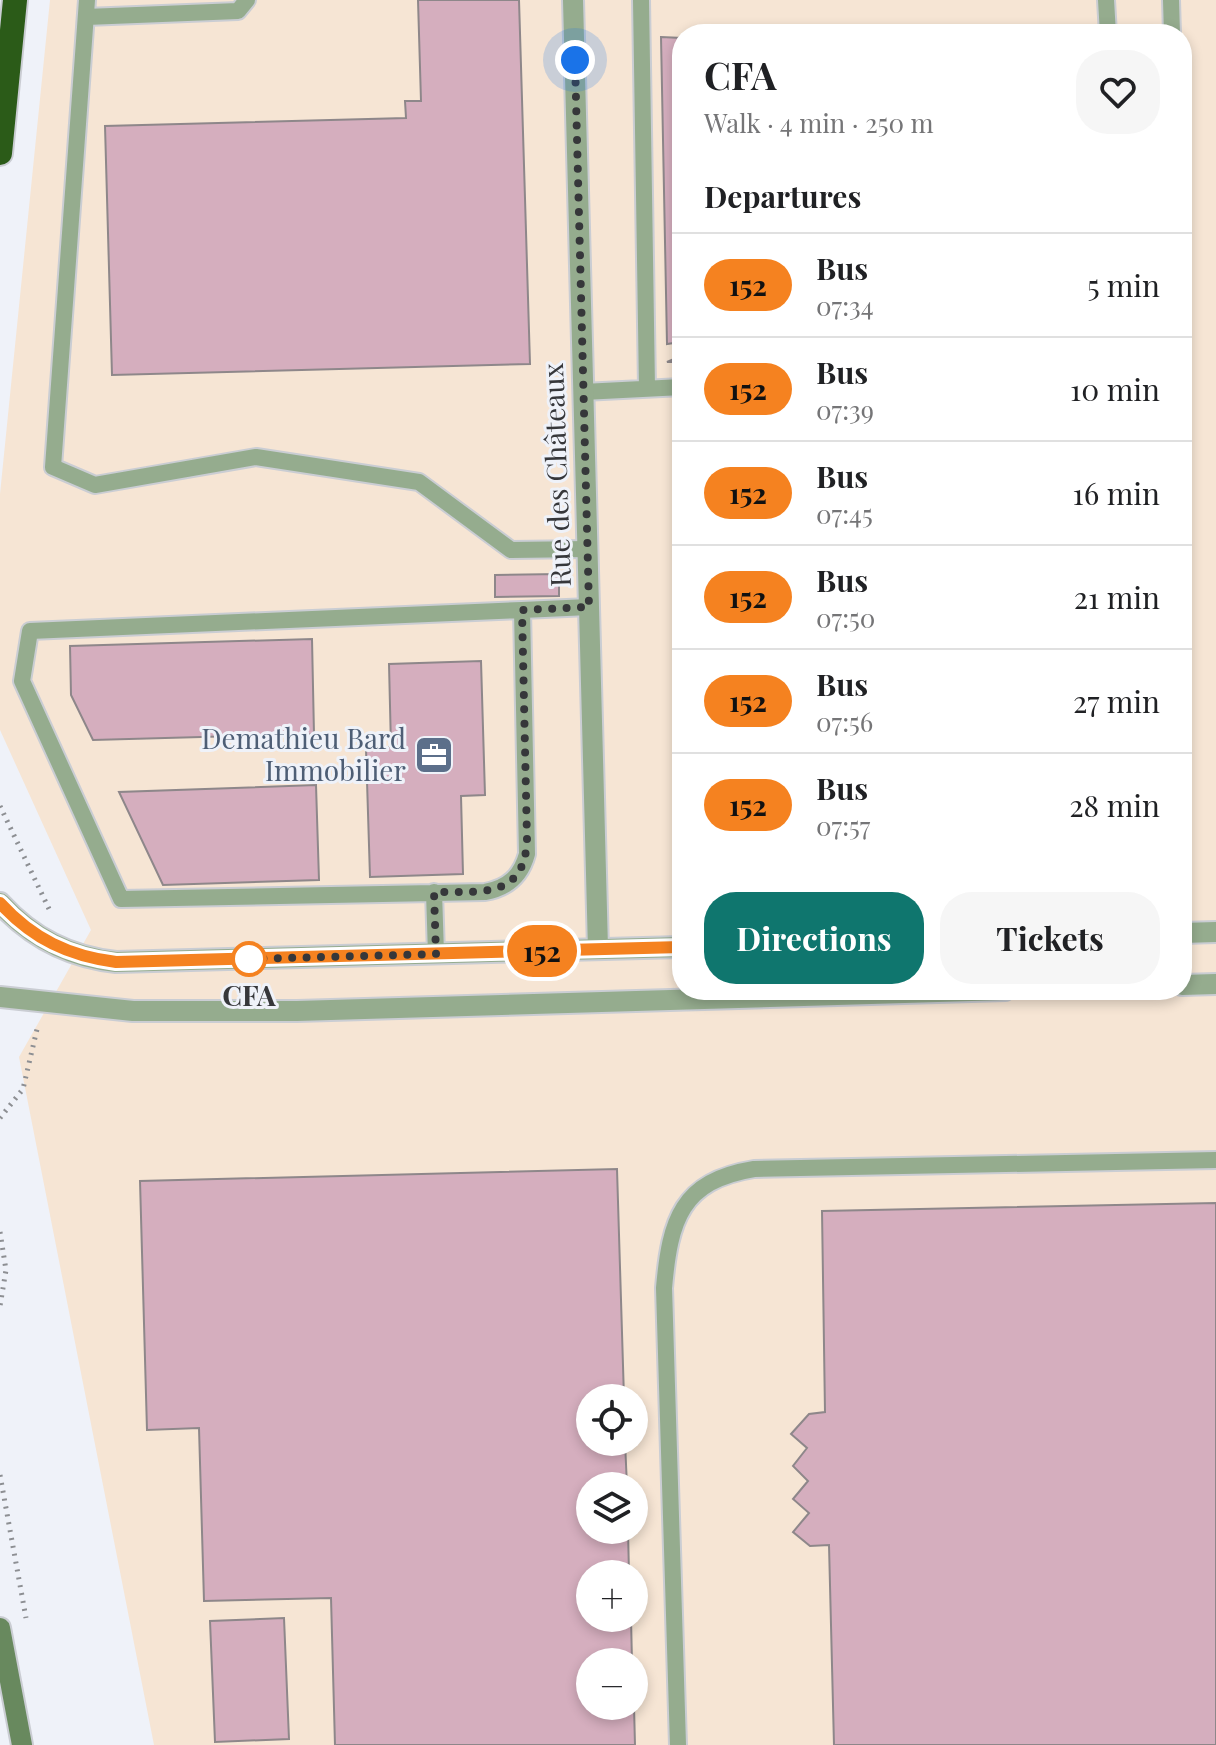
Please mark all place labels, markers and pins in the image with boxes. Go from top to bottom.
place label: Demathieu Bard Immobilier [201,719,407,788]
office icon: Demathieu Bard Immobilier [413,734,455,776]
marker: CFA [232,942,266,976]
place label: CFA [222,976,276,1013]

